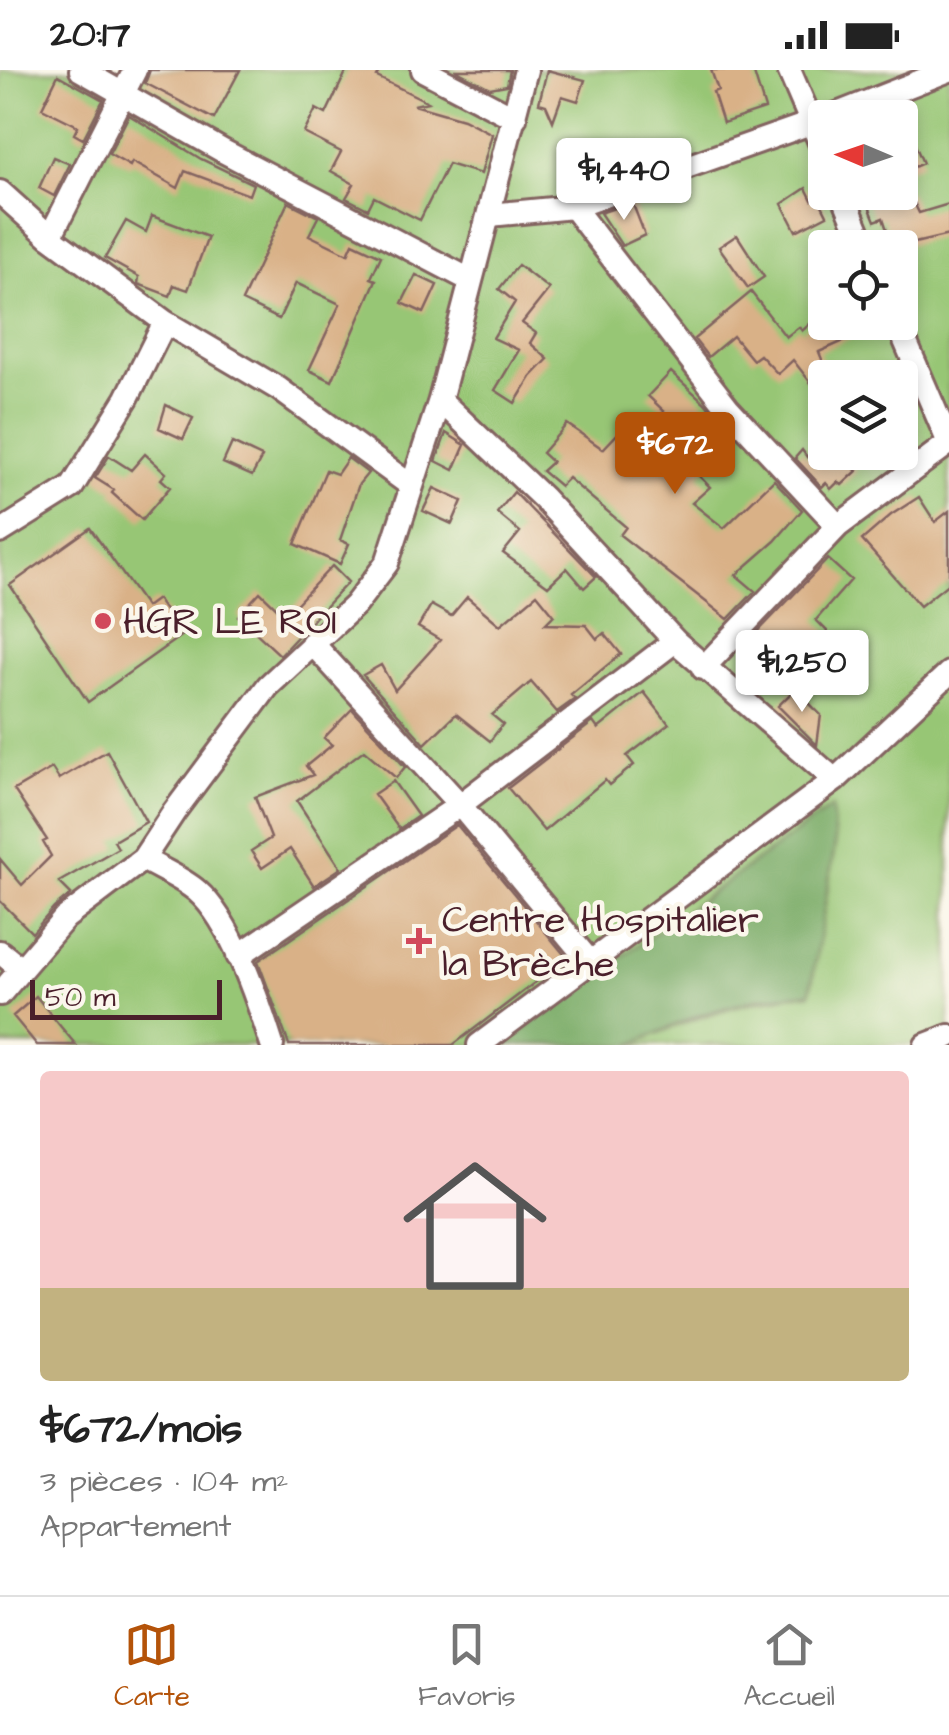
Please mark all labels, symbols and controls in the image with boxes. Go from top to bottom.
text: 20:17 [50,9,130,61]
north arrow [808,100,918,210]
map controls [808,100,918,470]
pin: $1,440 [543,138,705,223]
text: $1,440 [578,148,670,193]
button: locate [808,230,918,340]
button: layers [808,360,918,470]
pin: $672 [616,412,734,497]
text: $672 [637,422,713,467]
place label: HGR LE ROI [123,597,337,649]
marker: HGR LE ROI [92,610,114,632]
pin: $1,250 [721,630,883,715]
text: $1,250 [758,640,846,685]
place label: Centre Hospitalier la Brèche [442,895,759,991]
marker: Centre Hospitalier la Brèche [406,928,432,954]
scale bar [30,975,222,1020]
text: 50 m [45,978,116,1017]
icon: home [385,1136,565,1316]
text: $672/mois [40,1401,242,1459]
text: 3 pièces · 104 m² [40,1459,289,1504]
text: Appartement [40,1504,231,1549]
tab: Carte [114,1617,190,1716]
tab: Favoris [418,1617,516,1716]
tab: Accueil [744,1617,835,1716]

